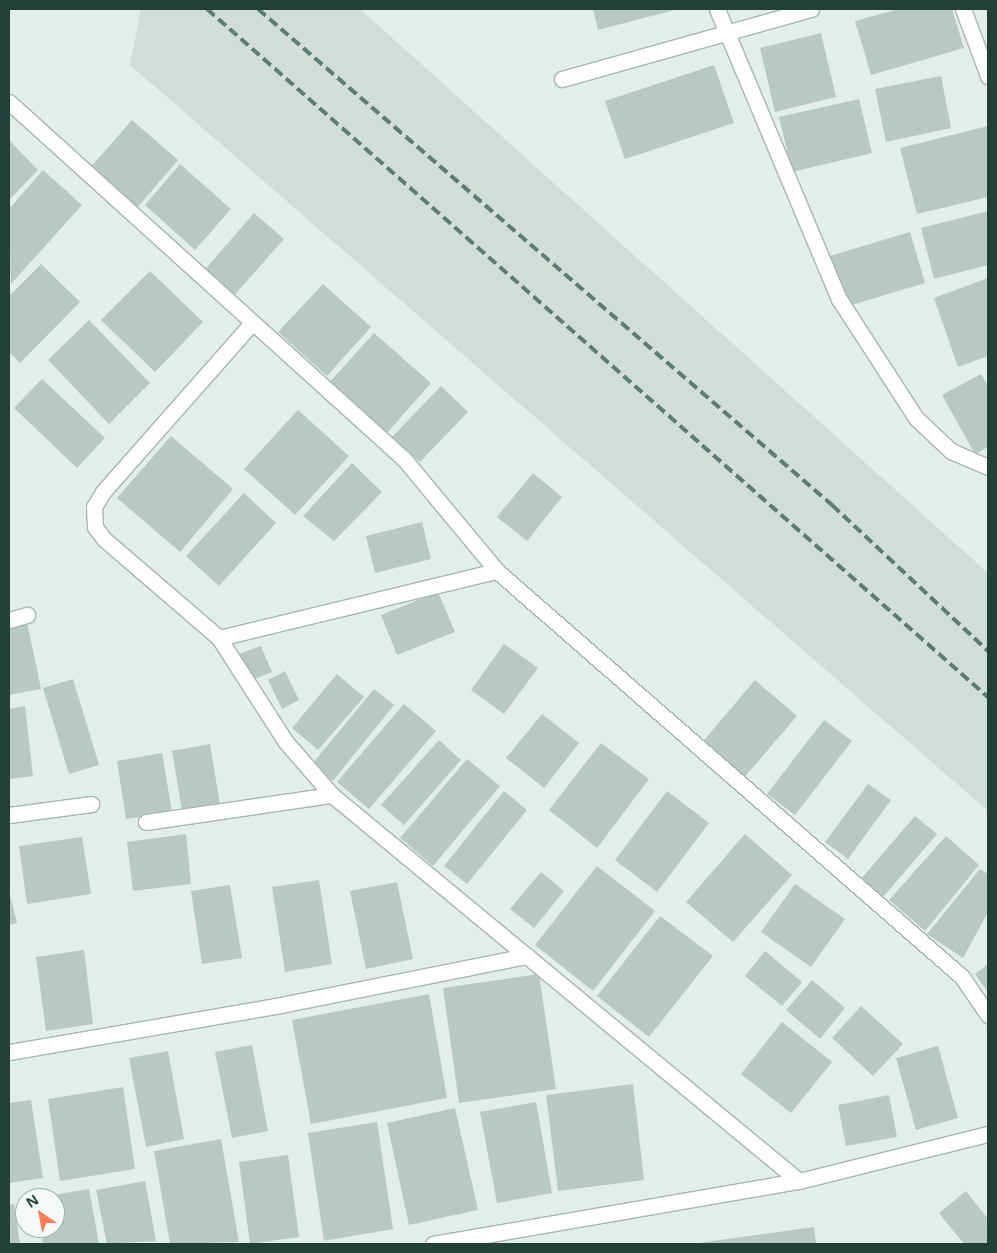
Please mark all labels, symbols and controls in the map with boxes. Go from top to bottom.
north arrow [15,1188,65,1238]
text: N [22,1190,42,1212]

